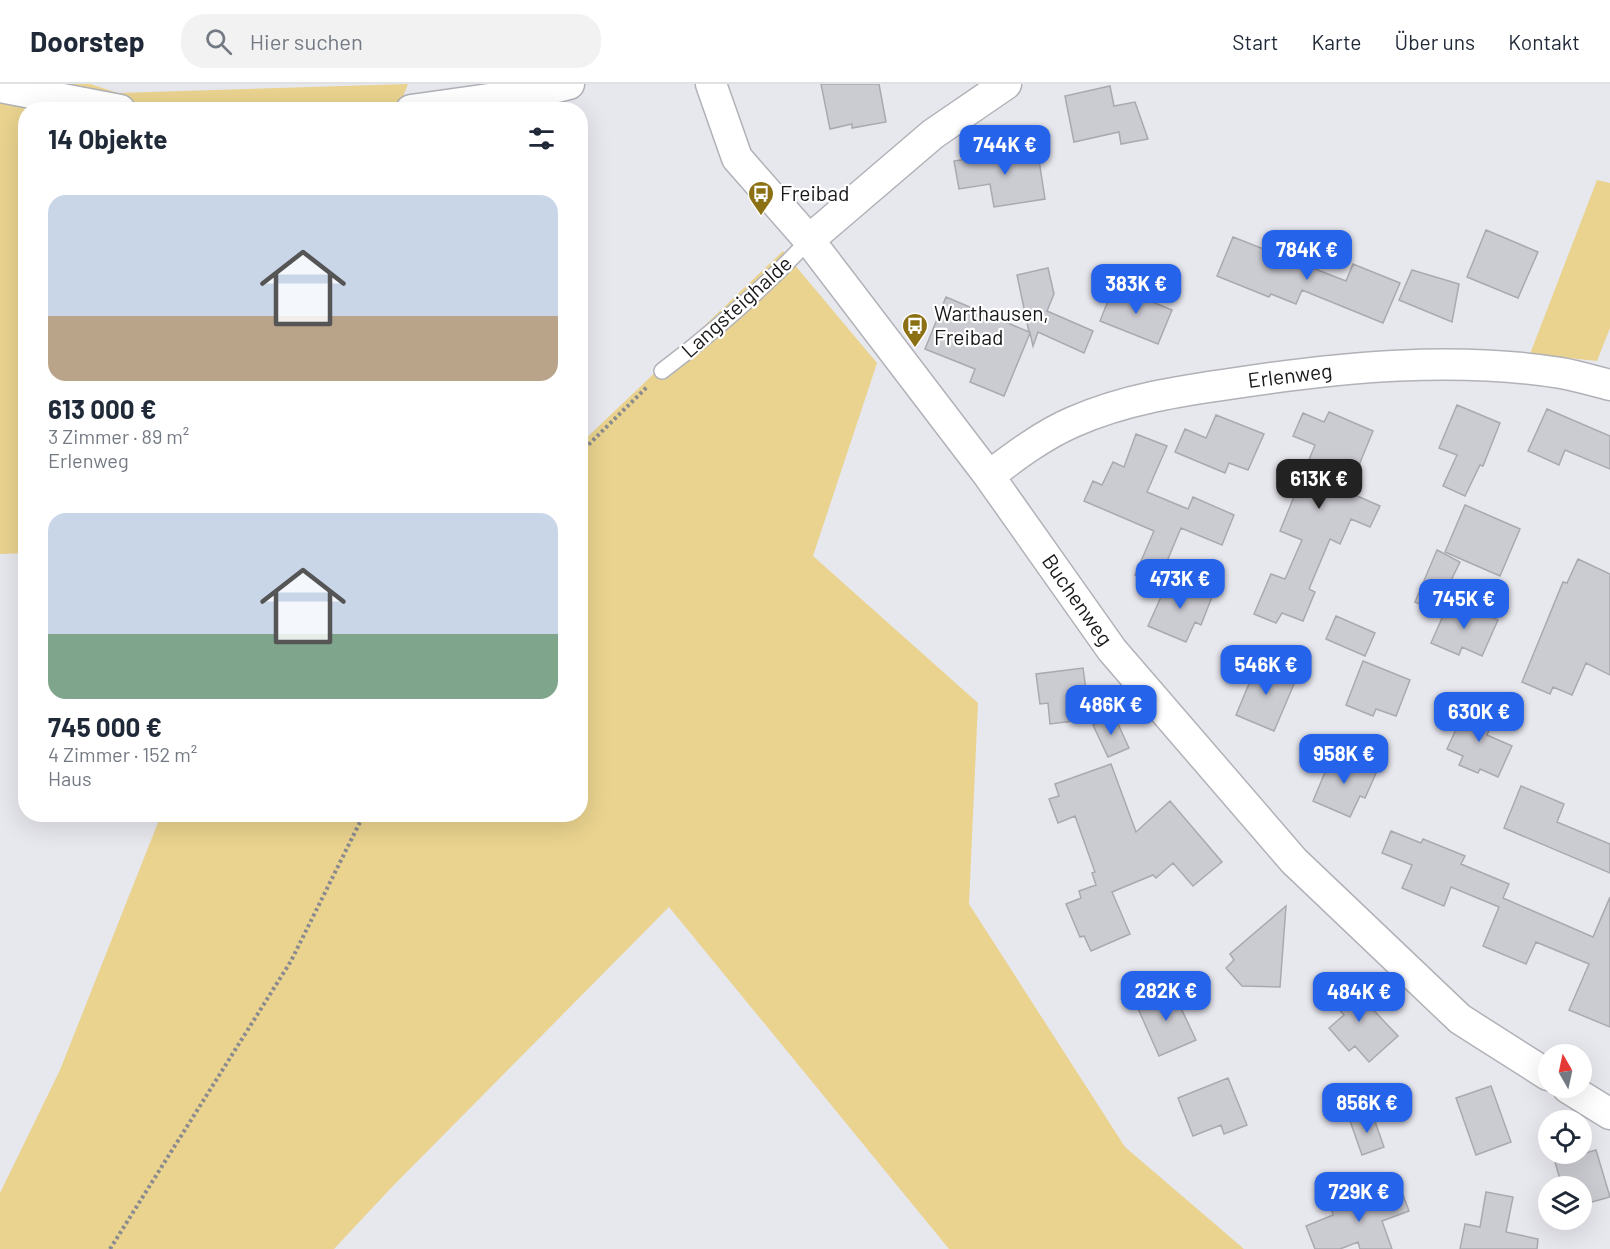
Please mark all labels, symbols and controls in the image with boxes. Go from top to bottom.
search box [181,14,601,68]
text: Doorstep [30,24,145,58]
icon: search [202,25,235,58]
text: Hier suchen [250,28,363,54]
text: Start [1232,29,1279,54]
text: Karte [1312,29,1362,54]
text: Über uns [1395,29,1475,54]
text: Kontakt [1508,29,1580,54]
icon: filters [525,122,558,155]
text: 14 Objekte [48,123,168,154]
pin: 744K € [956,125,1054,176]
text: 744K € [973,132,1037,156]
bus stop icon: Freibad [746,179,776,217]
place label: Freibad [780,180,849,205]
pin: 784K € [1258,230,1356,281]
icon: home [249,234,357,342]
text: 784K € [1276,237,1338,261]
street label: Langsteighalde [676,250,796,362]
pin: 383K € [1087,264,1185,315]
text: 383K € [1105,271,1167,295]
place label: Warthausen, Freibad [934,300,1049,349]
bus stop icon: Warthausen, Freibad [900,311,930,349]
street label: Erlenweg [1246,357,1333,392]
text: 613 000 € [48,393,156,424]
text: 3 Zimmer · 89 m² [48,424,189,448]
text: Erlenweg [48,448,129,472]
pin: 613K € [1270,459,1368,510]
text: 613K € [1290,466,1348,490]
street label: Buchenweg [1038,549,1119,650]
icon: home [249,552,357,660]
pin: 473K € [1131,559,1229,610]
text: 473K € [1150,566,1210,590]
pin: 745K € [1415,579,1513,630]
text: 745K € [1433,586,1495,610]
pin: 546K € [1217,645,1315,696]
text: 546K € [1235,652,1297,676]
pin: 486K € [1062,685,1160,736]
text: 486K € [1080,692,1142,716]
pin: 630K € [1430,692,1528,743]
text: 630K € [1448,699,1510,723]
text: 745 000 € [48,711,162,742]
pin: 958K € [1295,734,1393,785]
text: 958K € [1313,741,1375,765]
text: 4 Zimmer · 152 m² [48,742,197,766]
text: Haus [48,766,92,790]
pin: 282K € [1117,971,1215,1022]
pin: 484K € [1310,972,1408,1023]
text: 282K € [1135,978,1197,1002]
text: 484K € [1327,979,1391,1003]
north arrow [1538,1044,1592,1098]
map controls [1538,1044,1592,1230]
pin: 856K € [1318,1083,1416,1134]
text: 856K € [1336,1090,1398,1114]
button: locate [1538,1110,1592,1164]
pin: 729K € [1310,1172,1408,1223]
button: layers [1538,1176,1592,1230]
text: 729K € [1329,1179,1389,1203]

